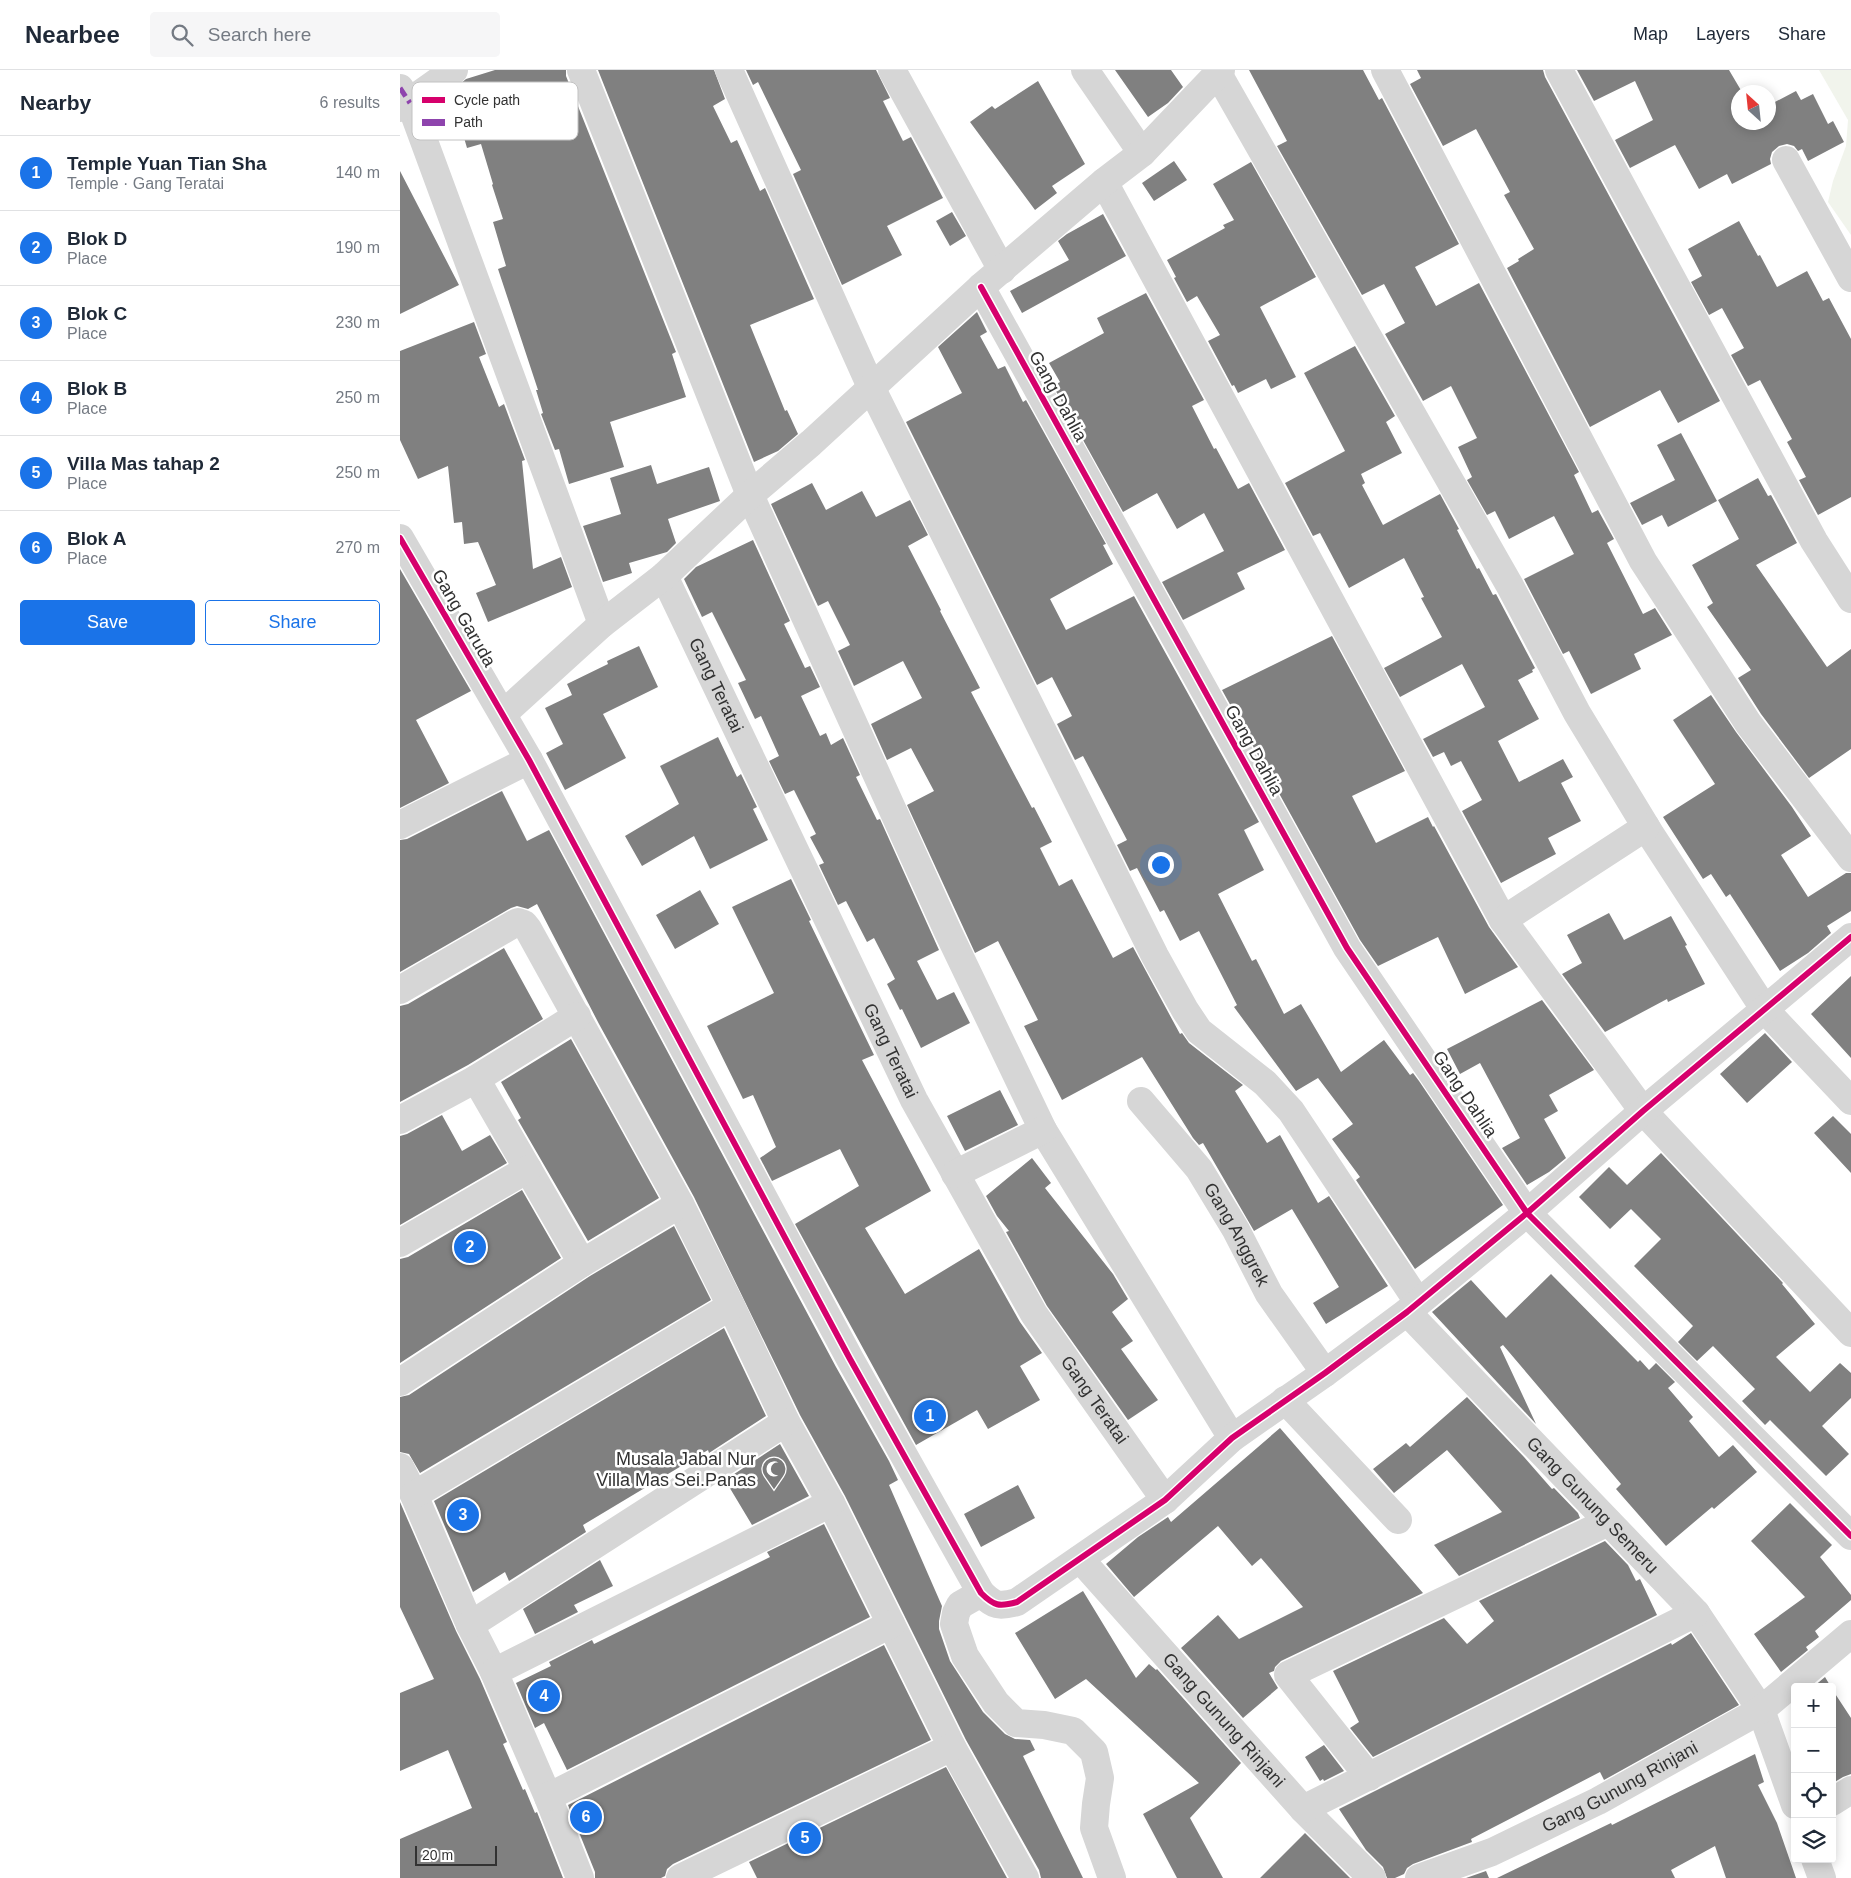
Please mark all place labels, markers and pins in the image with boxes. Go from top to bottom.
pin: 2 [454,1228,486,1266]
pin: 1 [914,1397,946,1435]
place label: Musala Jabal Nur Villa Mas Sei.Panas [596,1449,756,1490]
mosque icon: Musala Jabal Nur Villa Mas Sei.Panas [761,1456,787,1490]
pin: 3 [447,1496,479,1534]
pin: 4 [528,1677,560,1715]
pin: 6 [570,1798,602,1836]
pin: 5 [789,1819,821,1857]

